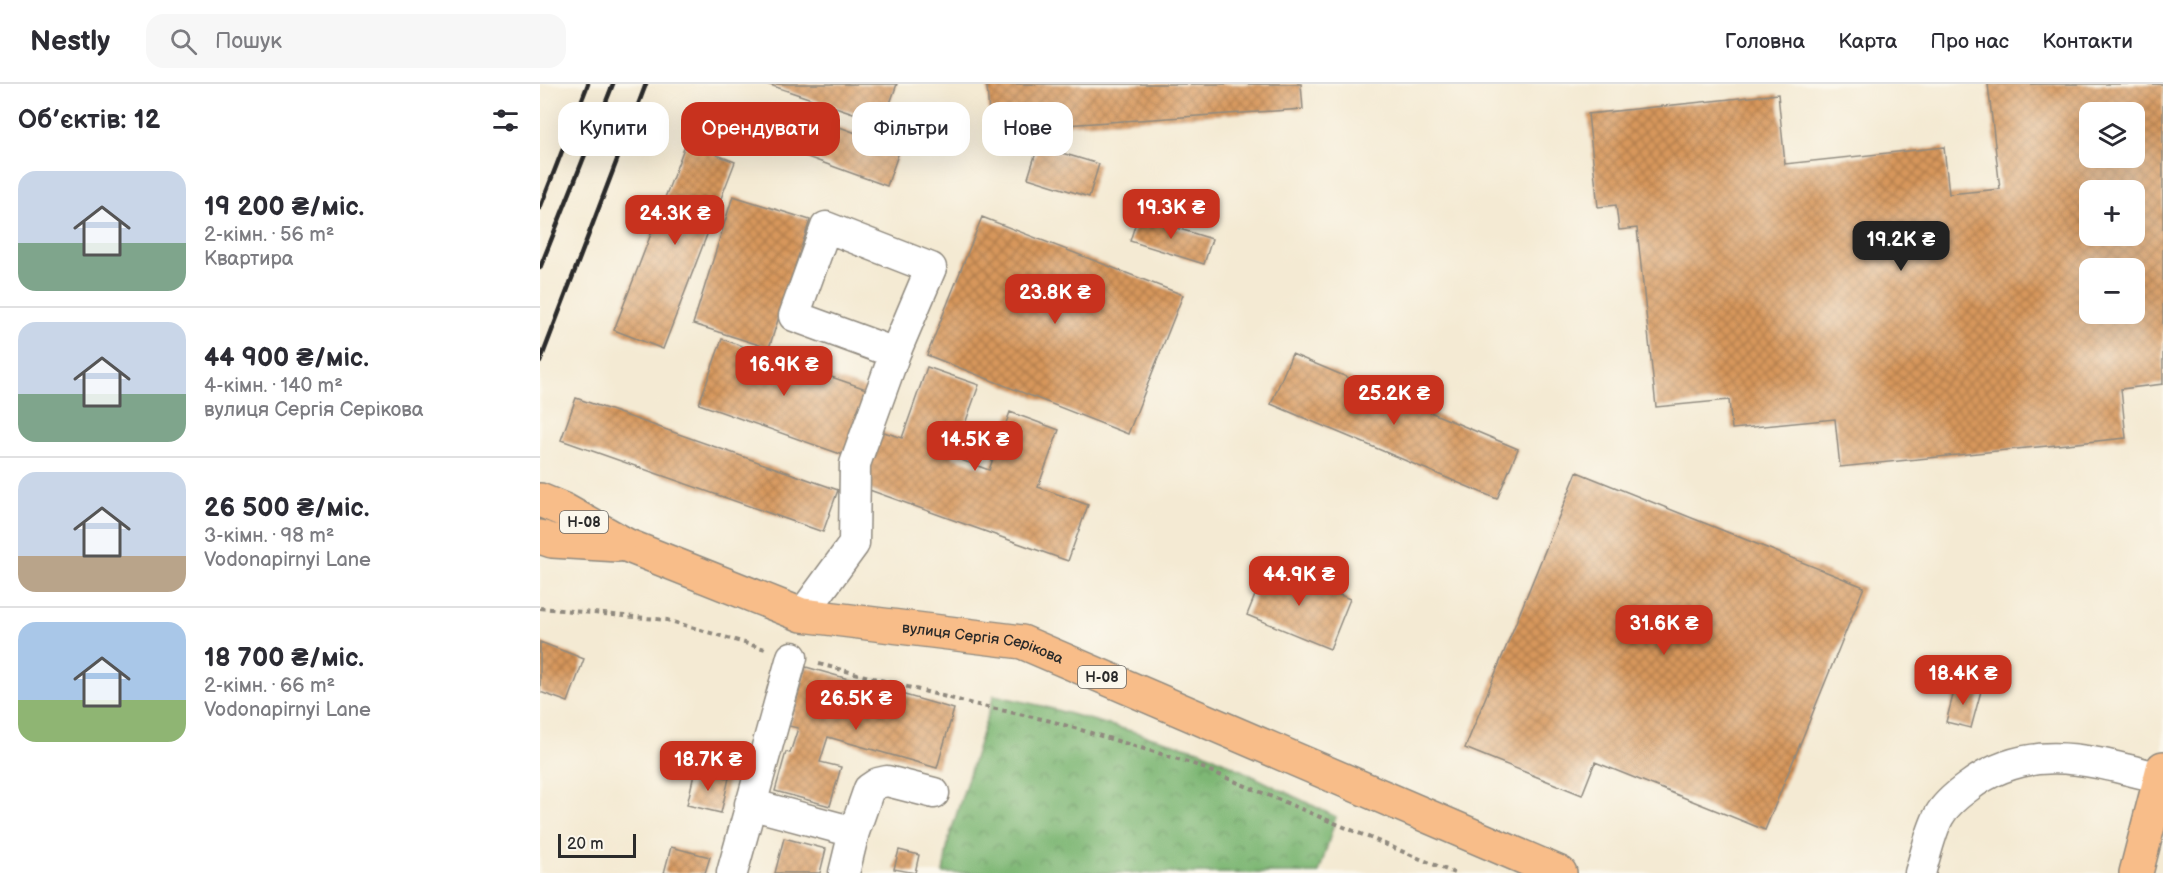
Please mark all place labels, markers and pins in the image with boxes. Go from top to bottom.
pin: 19.3K ₴ [1116,189,1226,240]
pin: 24.3K ₴ [620,195,730,246]
pin: 19.2K ₴ [1846,221,1956,272]
pin: 23.8K ₴ [1000,274,1110,325]
pin: 16.9K ₴ [729,346,839,397]
pin: 25.2K ₴ [1339,375,1449,426]
pin: 14.5K ₴ [920,421,1030,472]
pin: 44.9K ₴ [1244,556,1354,607]
pin: 31.6K ₴ [1609,605,1719,656]
pin: 18.4K ₴ [1908,655,2018,706]
pin: 26.5K ₴ [801,680,911,731]
pin: 18.7K ₴ [653,741,763,792]

